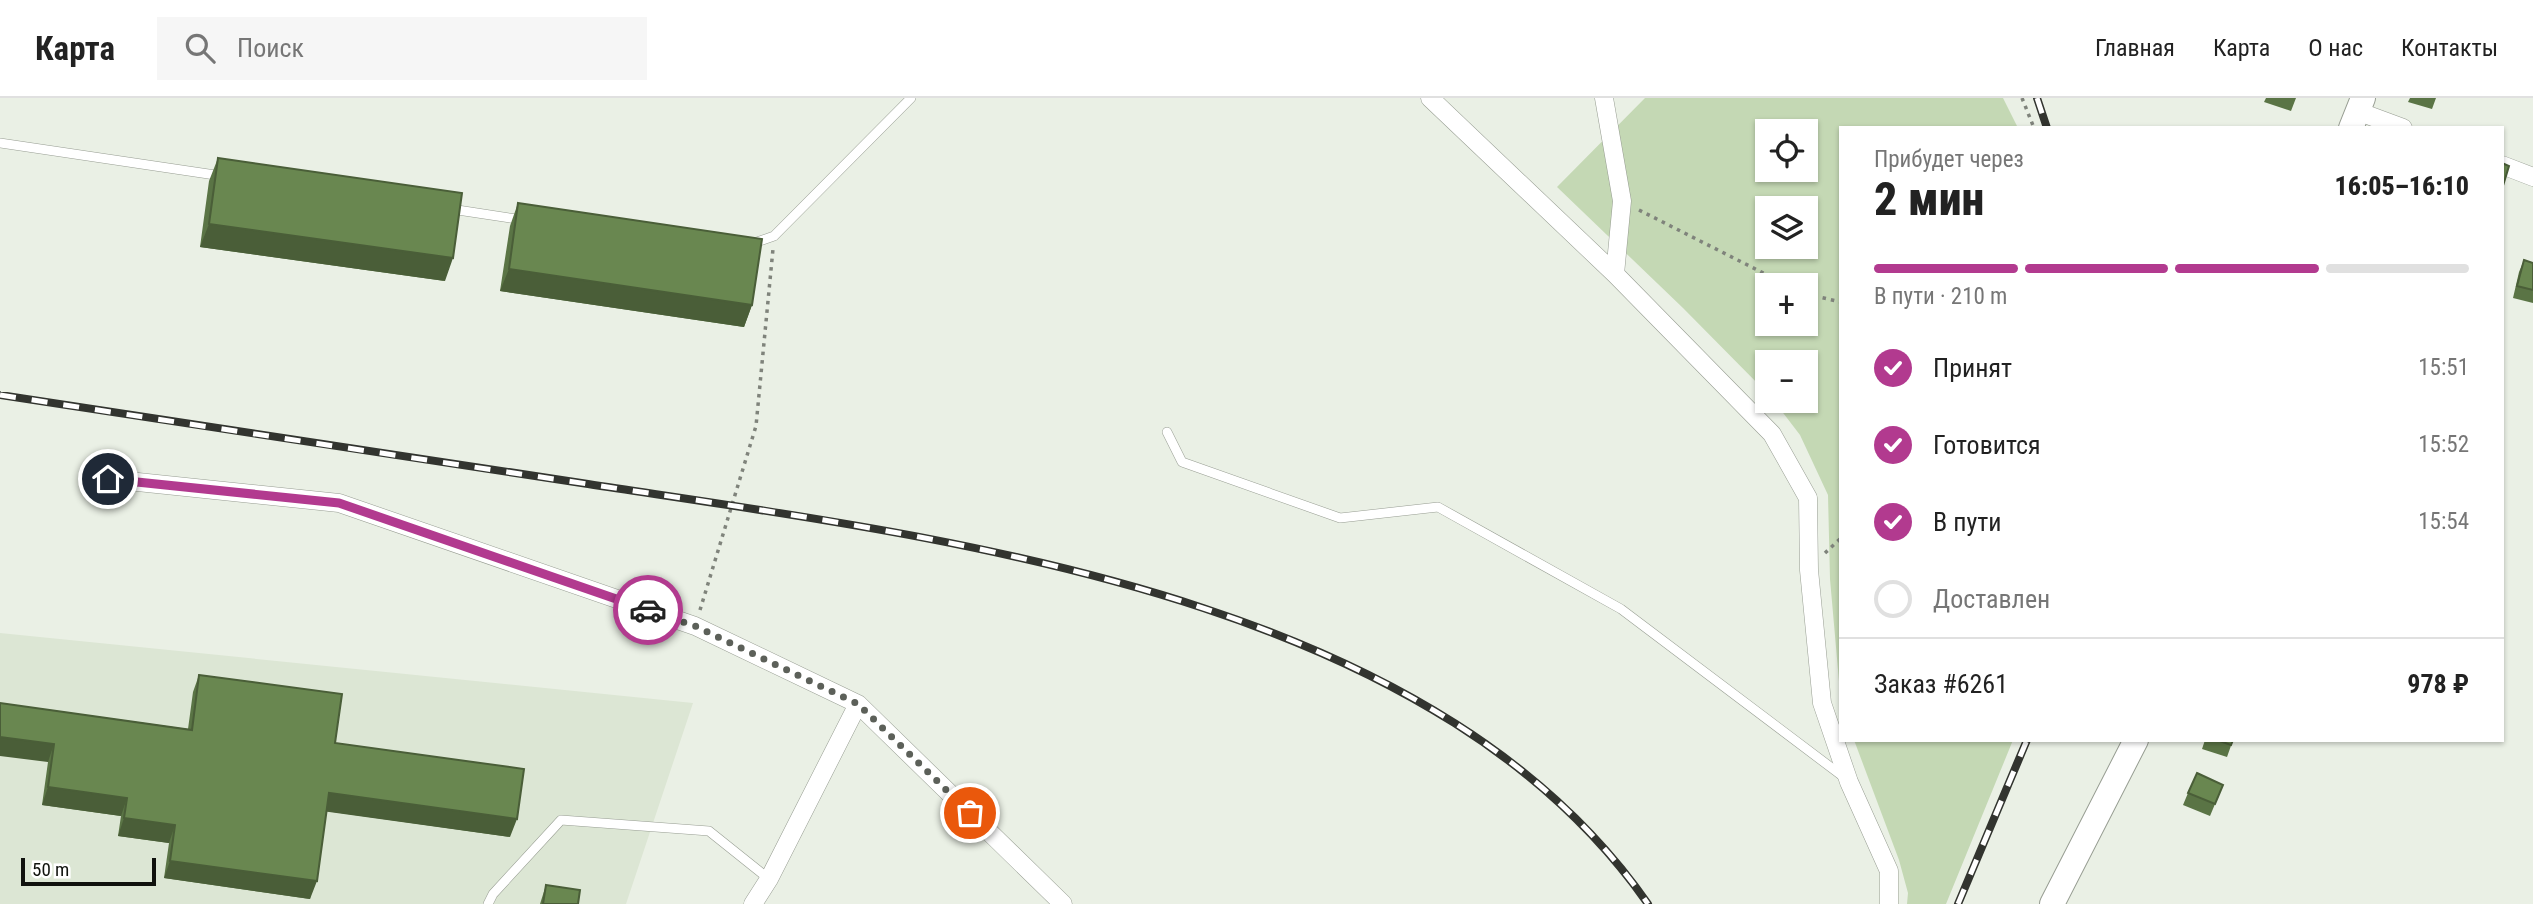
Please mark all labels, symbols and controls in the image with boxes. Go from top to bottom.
search box [157,17,647,80]
text: Карта [35,29,115,68]
icon: search [181,29,219,67]
text: Поиск [237,33,304,63]
text: Главная [2095,34,2175,62]
text: Карта [2213,34,2270,62]
text: О нас [2308,34,2363,62]
text: Контакты [2401,34,2498,62]
map controls [1755,119,1818,413]
button: locate [1755,119,1818,182]
text: Прибудет через [1874,146,2024,173]
text: 16:05–16:10 [2335,171,2469,201]
text: 2 мин [1874,172,1984,226]
button: layers [1755,196,1818,259]
button: + [1755,273,1818,336]
text: В пути · 210 m [1874,283,2007,310]
icon: check [1874,349,1912,387]
button: − [1755,350,1818,413]
text: Принят [1933,353,2012,383]
text: 15:51 [2418,354,2469,381]
icon: check [1874,426,1912,464]
text: Готовится [1933,430,2041,460]
text: 15:52 [2418,431,2469,458]
pin [78,449,138,509]
icon: home [89,460,127,498]
icon: check [1874,503,1912,541]
text: В пути [1933,507,2002,537]
text: 15:54 [2418,508,2469,535]
courier [613,575,683,645]
text: Доставлен [1933,584,2050,614]
icon: car [629,591,667,629]
text: Заказ #6261 [1874,669,2008,699]
text: 978 ₽ [2407,669,2469,699]
pin [940,783,1000,843]
icon: bag [951,794,989,832]
scale bar [21,855,156,887]
text: 50 m [32,858,69,881]

